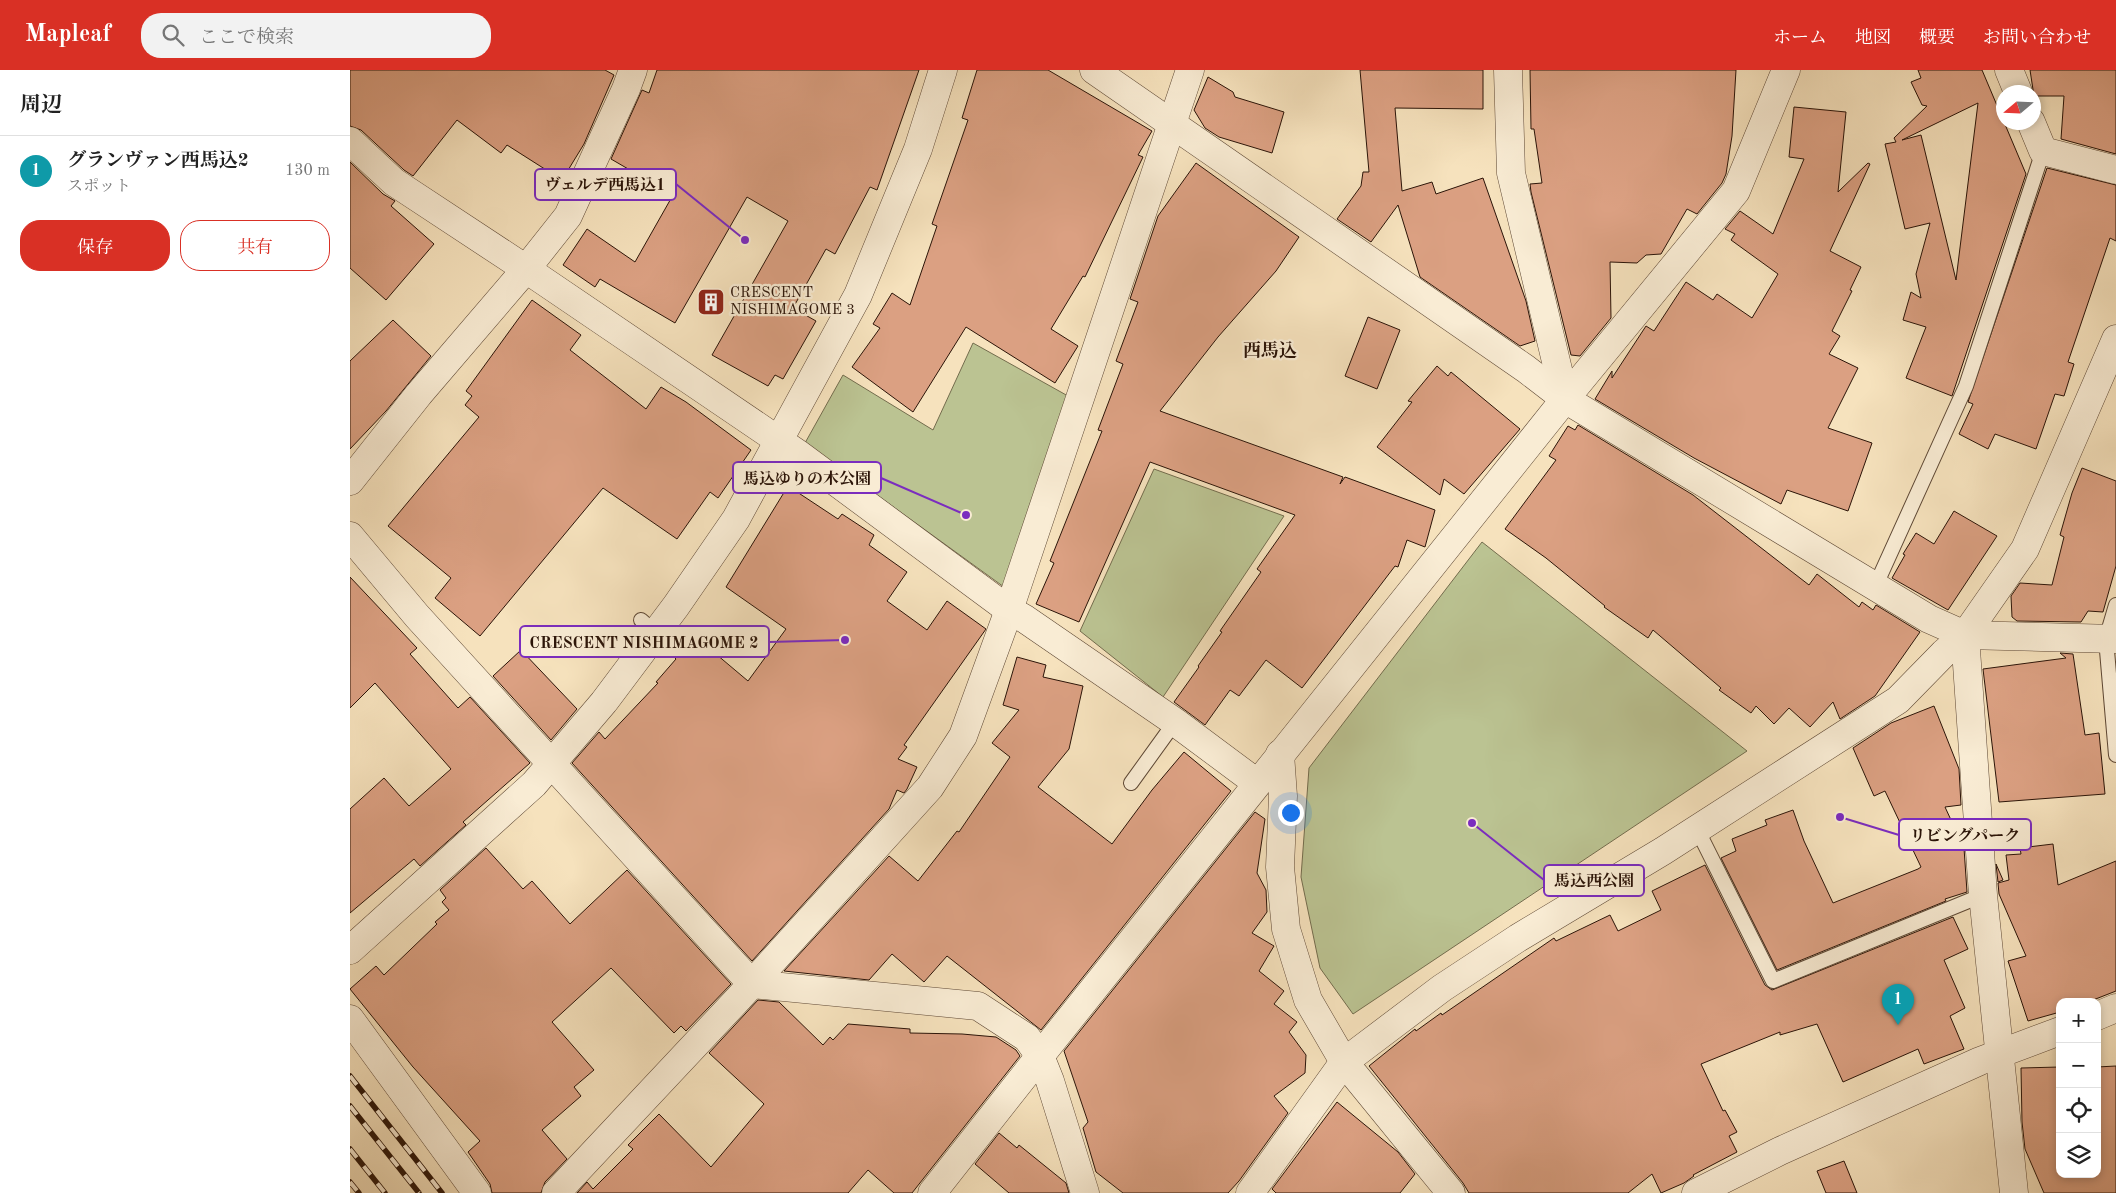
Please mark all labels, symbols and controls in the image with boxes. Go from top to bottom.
search box [141,13,491,58]
icon: search [159,21,187,49]
text: Mapleaf [25,23,111,47]
text: ここで検索 [199,29,294,48]
text: ホーム [1773,29,1827,47]
text: 地図 [1855,29,1891,47]
text: 概要 [1919,29,1955,47]
text: お問い合わせ [1983,29,2091,47]
north arrow [1996,85,2041,130]
text: 周辺 [20,95,62,116]
text: グランヴァン西馬込2 [67,152,249,171]
text: 1 [31,163,41,179]
text: 130 m [285,163,330,179]
callout: ヴェルデ西馬込1 [535,169,676,200]
text: ヴェルデ西馬込1 [545,176,665,194]
text: スポット [67,179,131,195]
button: 保存 [20,220,170,271]
button: 共有 [180,220,330,271]
place label: CRESCENT NISHIMAGOME 3 [730,286,855,318]
building icon: CRESCENT NISHIMAGOME 3 [696,287,726,317]
district label: 西馬込 [1243,340,1297,360]
callout: 馬込ゆりの木公園 [733,462,881,493]
text: 馬込ゆりの木公園 [743,470,871,488]
callout: CRESCENT NISHIMAGOME 2 [520,626,769,657]
text: CRESCENT NISHIMAGOME 2 [529,636,759,652]
your location [1278,800,1304,826]
callout: リビングパーク [1899,819,2031,850]
text: リビングパーク [1910,827,2020,845]
callout: 馬込西公園 [1544,865,1644,896]
text: 馬込西公園 [1554,872,1634,890]
pin: 1 [1882,984,1914,1025]
map controls [2056,998,2101,1178]
button: + [2056,998,2101,1043]
button: − [2056,1043,2101,1088]
button: locate [2056,1088,2101,1133]
button: layers [2056,1133,2101,1178]

